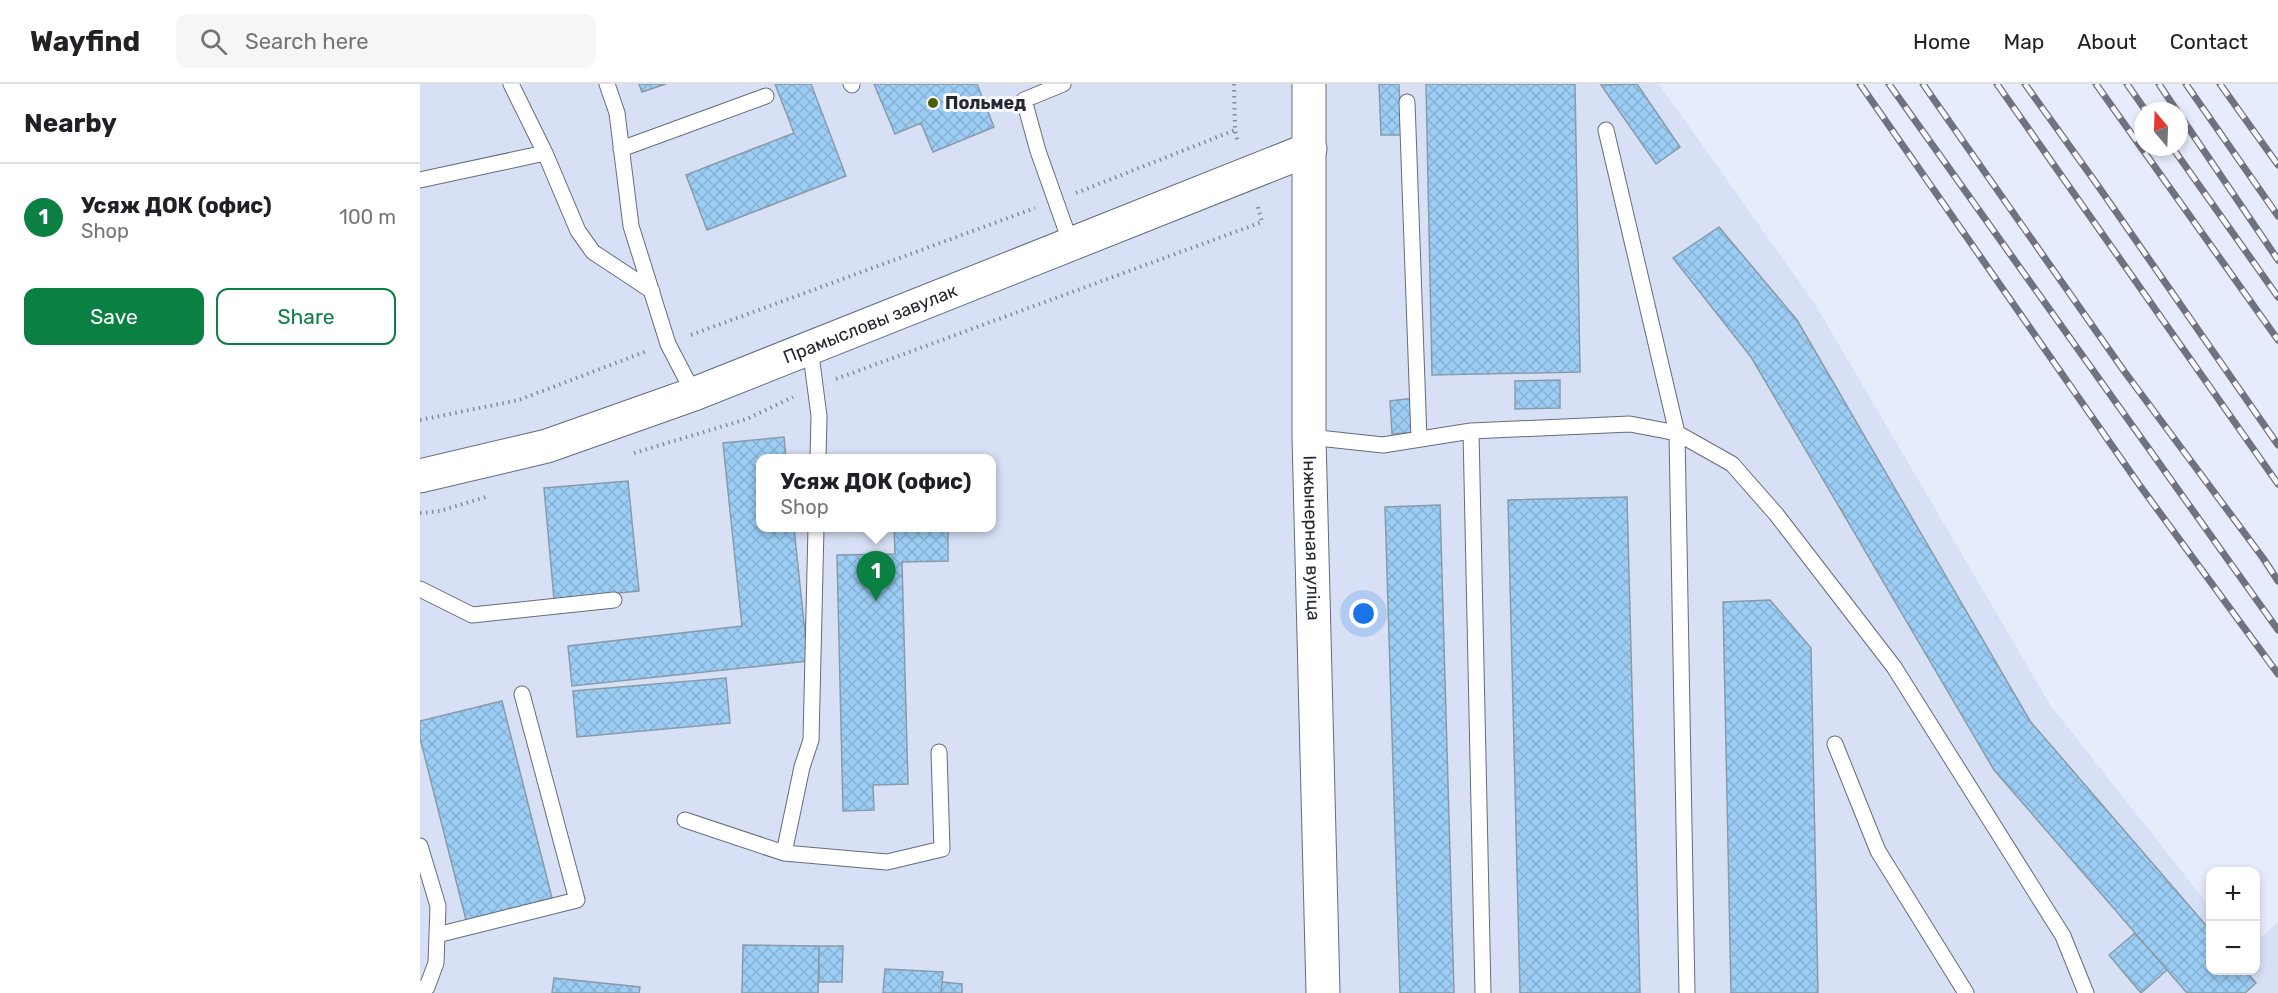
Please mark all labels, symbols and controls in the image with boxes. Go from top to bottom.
search box [176,14,596,68]
text: Wayfind [30,25,140,58]
icon: search [197,25,230,58]
text: Search here [245,28,369,55]
text: Home [1913,29,1970,54]
text: Map [2003,29,2044,54]
text: About [2077,29,2137,54]
text: Contact [2170,29,2248,54]
place label: Польмед [945,92,1026,114]
marker: Польмед [926,96,940,110]
north arrow [2134,102,2188,156]
text: Nearby [24,108,117,139]
text: Усяж ДОК (офис) [81,192,272,219]
text: 1 [39,205,48,229]
text: 100 m [339,205,396,229]
text: Shop [81,219,129,243]
street label: Прамысловы завулак [780,279,961,368]
button: Save [24,288,204,345]
button: Share [216,288,396,345]
popup [756,454,996,532]
street label: Інжынерная вуліца [1298,455,1325,621]
text: Усяж ДОК (офис) [781,468,971,495]
text: Shop [781,495,829,519]
pin: 1 [856,552,896,601]
your location [1349,599,1378,628]
map controls [2206,867,2260,975]
button: + [2206,867,2260,921]
button: − [2206,921,2260,975]

